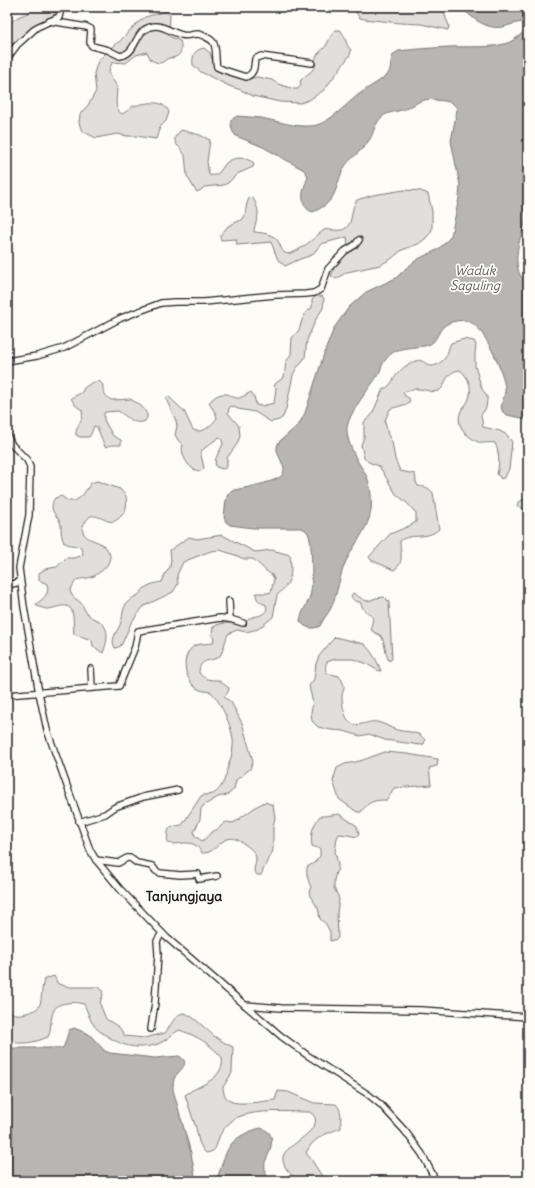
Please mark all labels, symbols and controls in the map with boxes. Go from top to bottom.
water label: Waduk Saguling [450,262,502,294]
district label: Tanjungjaya [146,887,222,905]

